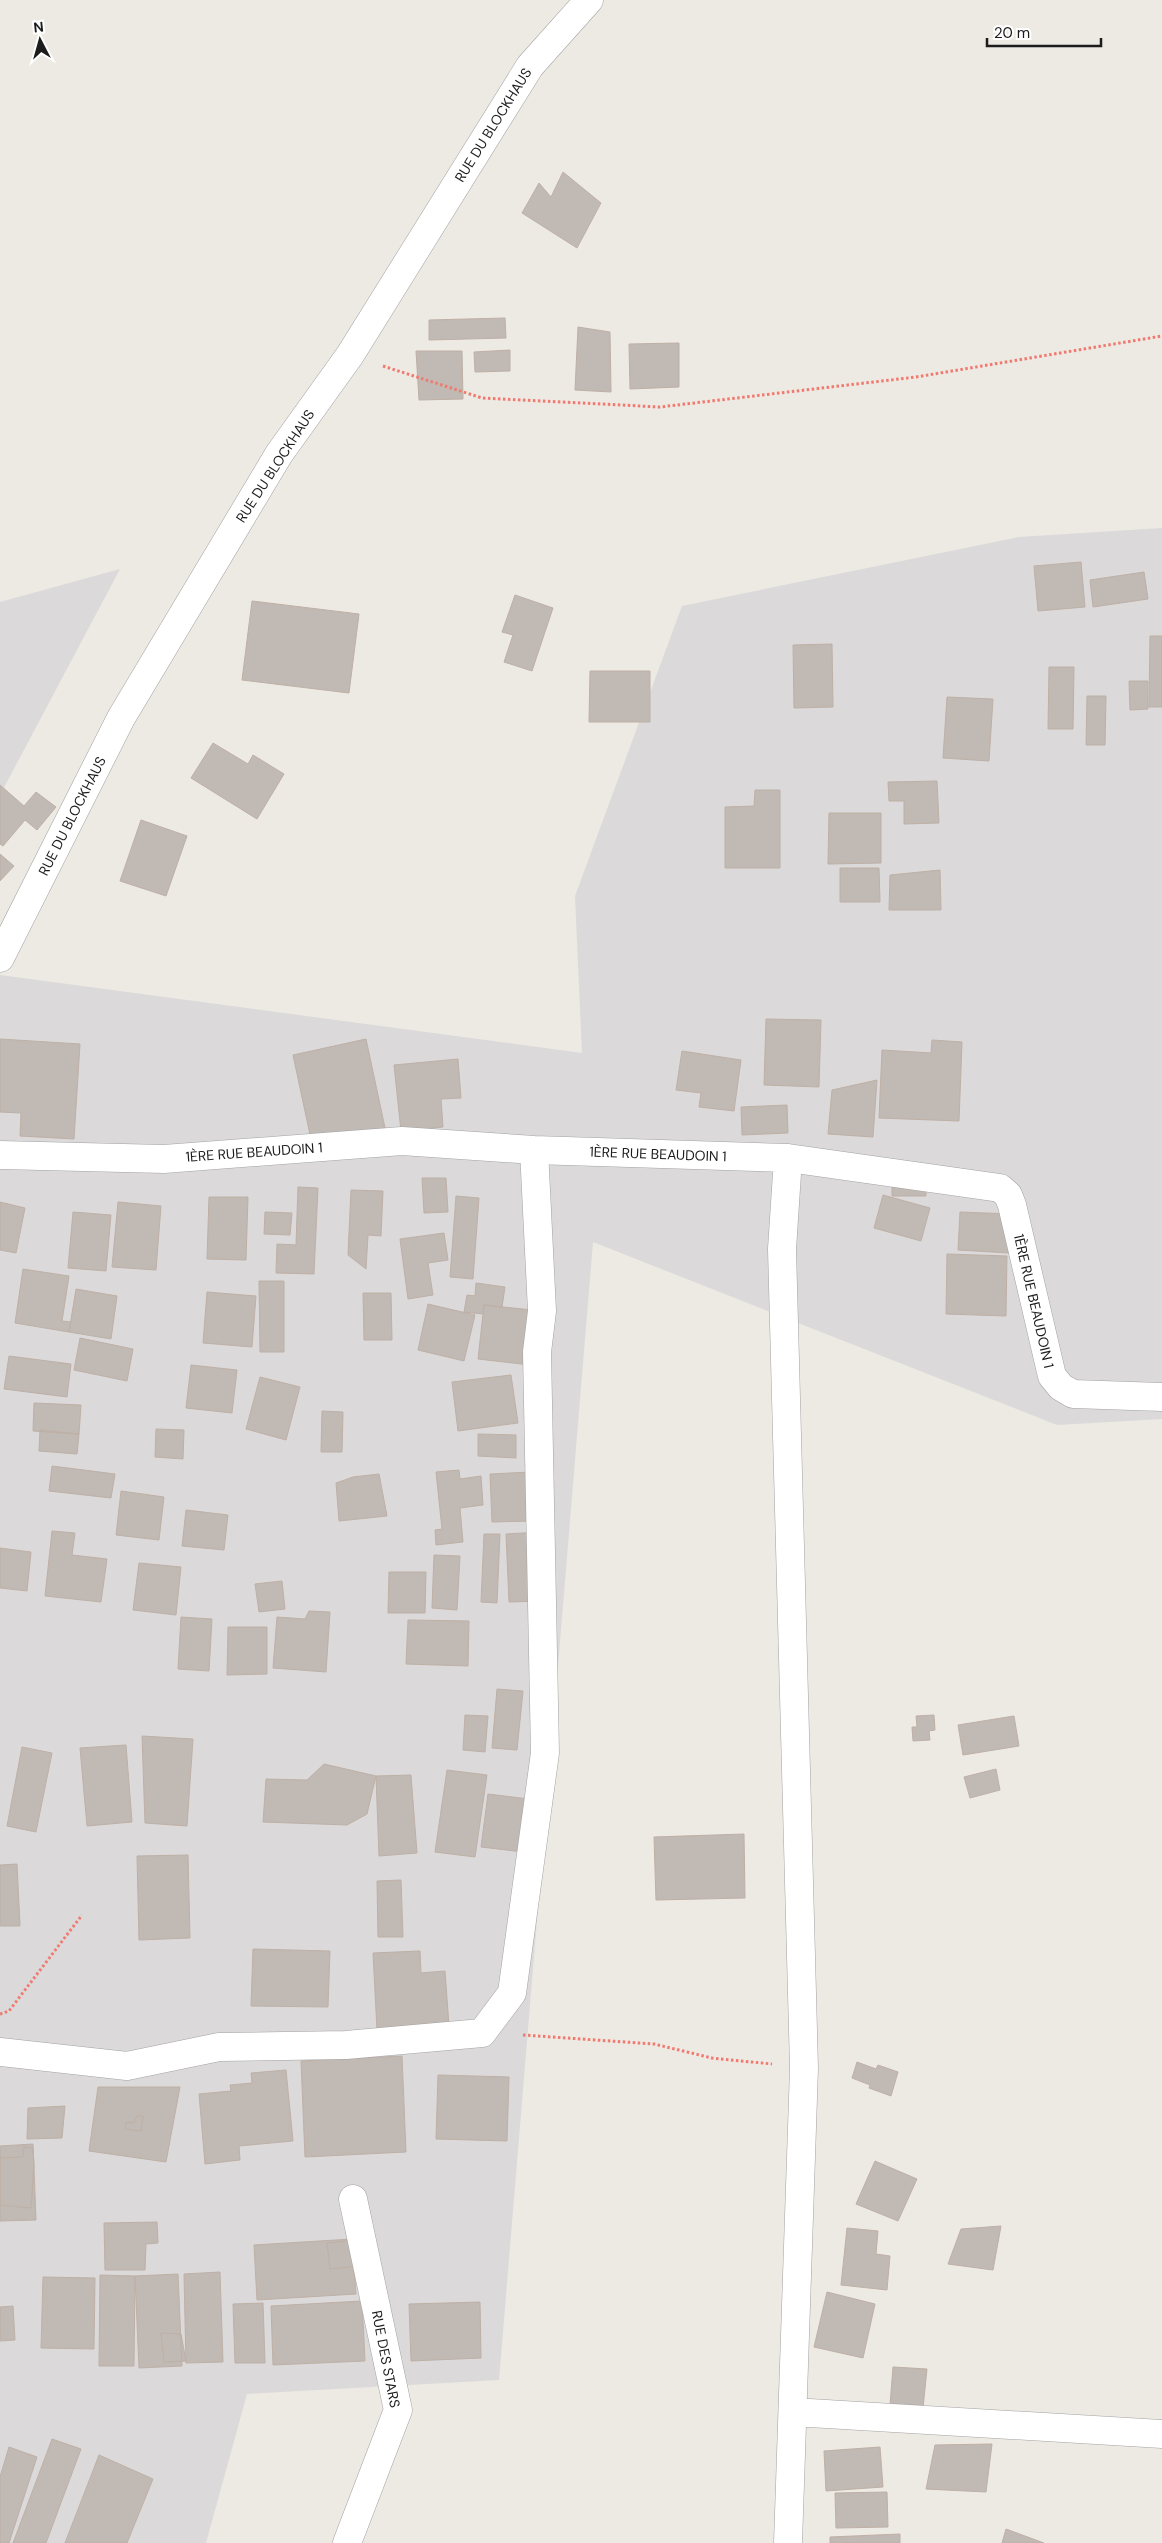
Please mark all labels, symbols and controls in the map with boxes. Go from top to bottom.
north arrow [15,15,65,65]
scale bar [987,15,1101,47]
text: N [33,18,45,37]
text: 20 m [994,23,1030,43]
street label: RUE DU BLOCKHAUS [451,65,535,185]
street label: RUE DU BLOCKHAUS [232,406,318,526]
street label: RUE DU BLOCKHAUS [34,753,110,879]
street label: 1ÈRE RUE BEAUDOIN 1 [185,1138,323,1166]
street label: 1ÈRE RUE BEAUDOIN 1 [589,1143,727,1165]
street label: 1ÈRE RUE BEAUDOIN 1 [1010,1232,1058,1370]
street label: RUE DES STARS [368,2309,404,2409]

